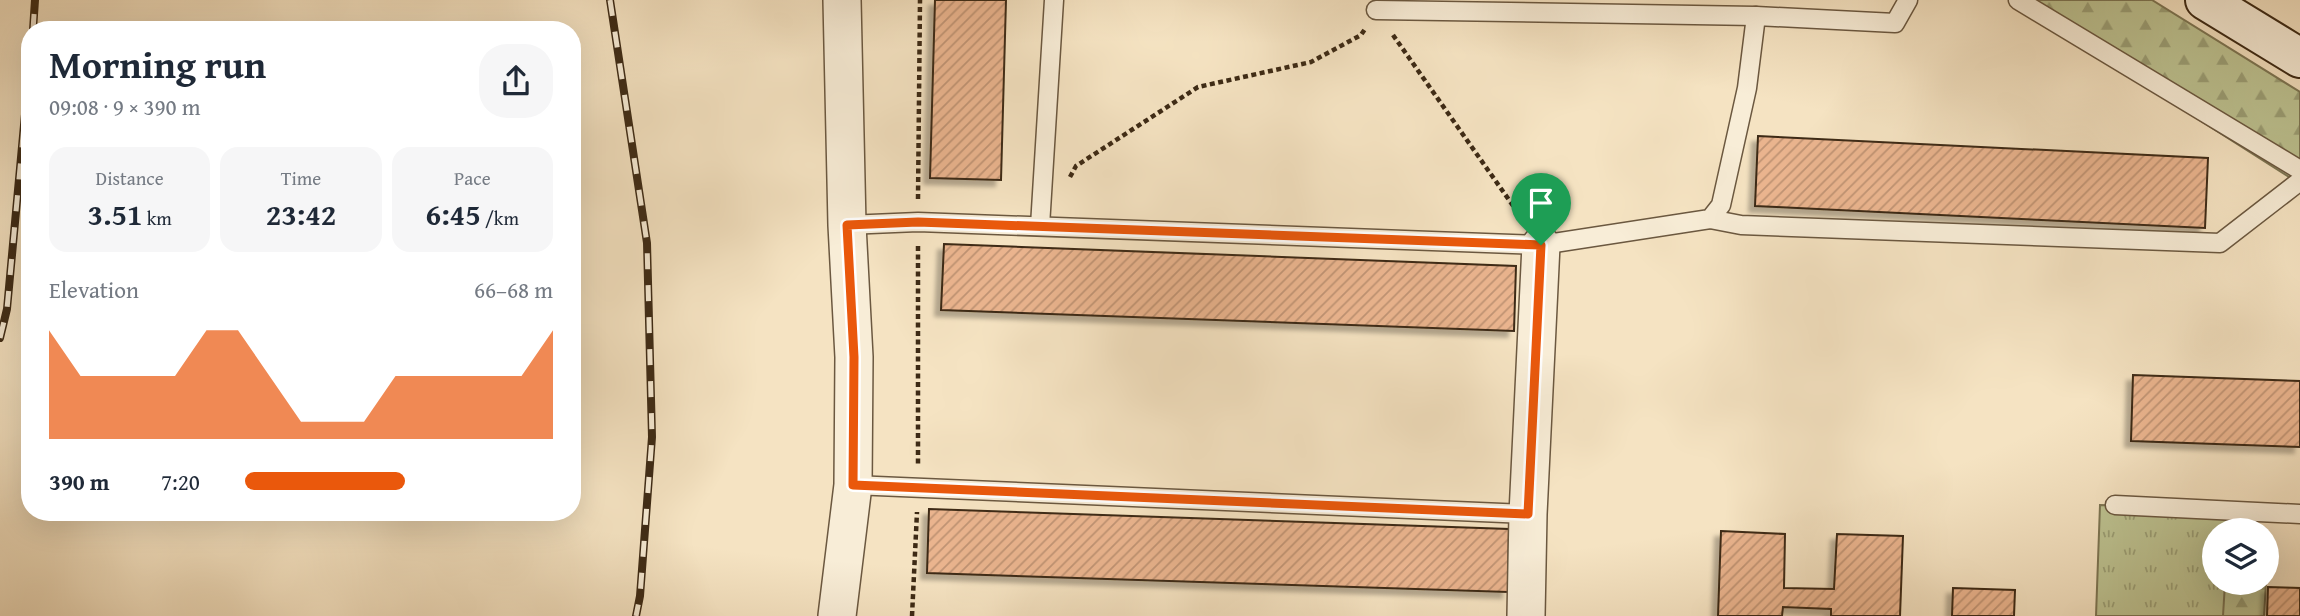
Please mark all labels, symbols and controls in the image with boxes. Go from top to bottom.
text: Morning run [49,36,266,92]
button: share [479,44,553,118]
text: 09:08 · 9 × 390 m [49,90,201,123]
text: Distance [96,164,164,192]
text: Time [281,164,321,192]
text: Pace [454,164,491,192]
pin [1511,173,1571,245]
icon: arrive [1522,184,1560,222]
text: 3.51 [87,192,143,236]
text: 23:42 [266,192,336,236]
text: 6:45 [426,192,481,236]
text: km [143,204,172,232]
text: /km [481,204,519,232]
text: Elevation [49,273,139,306]
text: 66–68 m [474,273,553,306]
text: 390 m [49,465,110,498]
text: 7:20 [161,465,200,498]
map controls [2202,518,2279,595]
button: layers [2202,518,2279,595]

